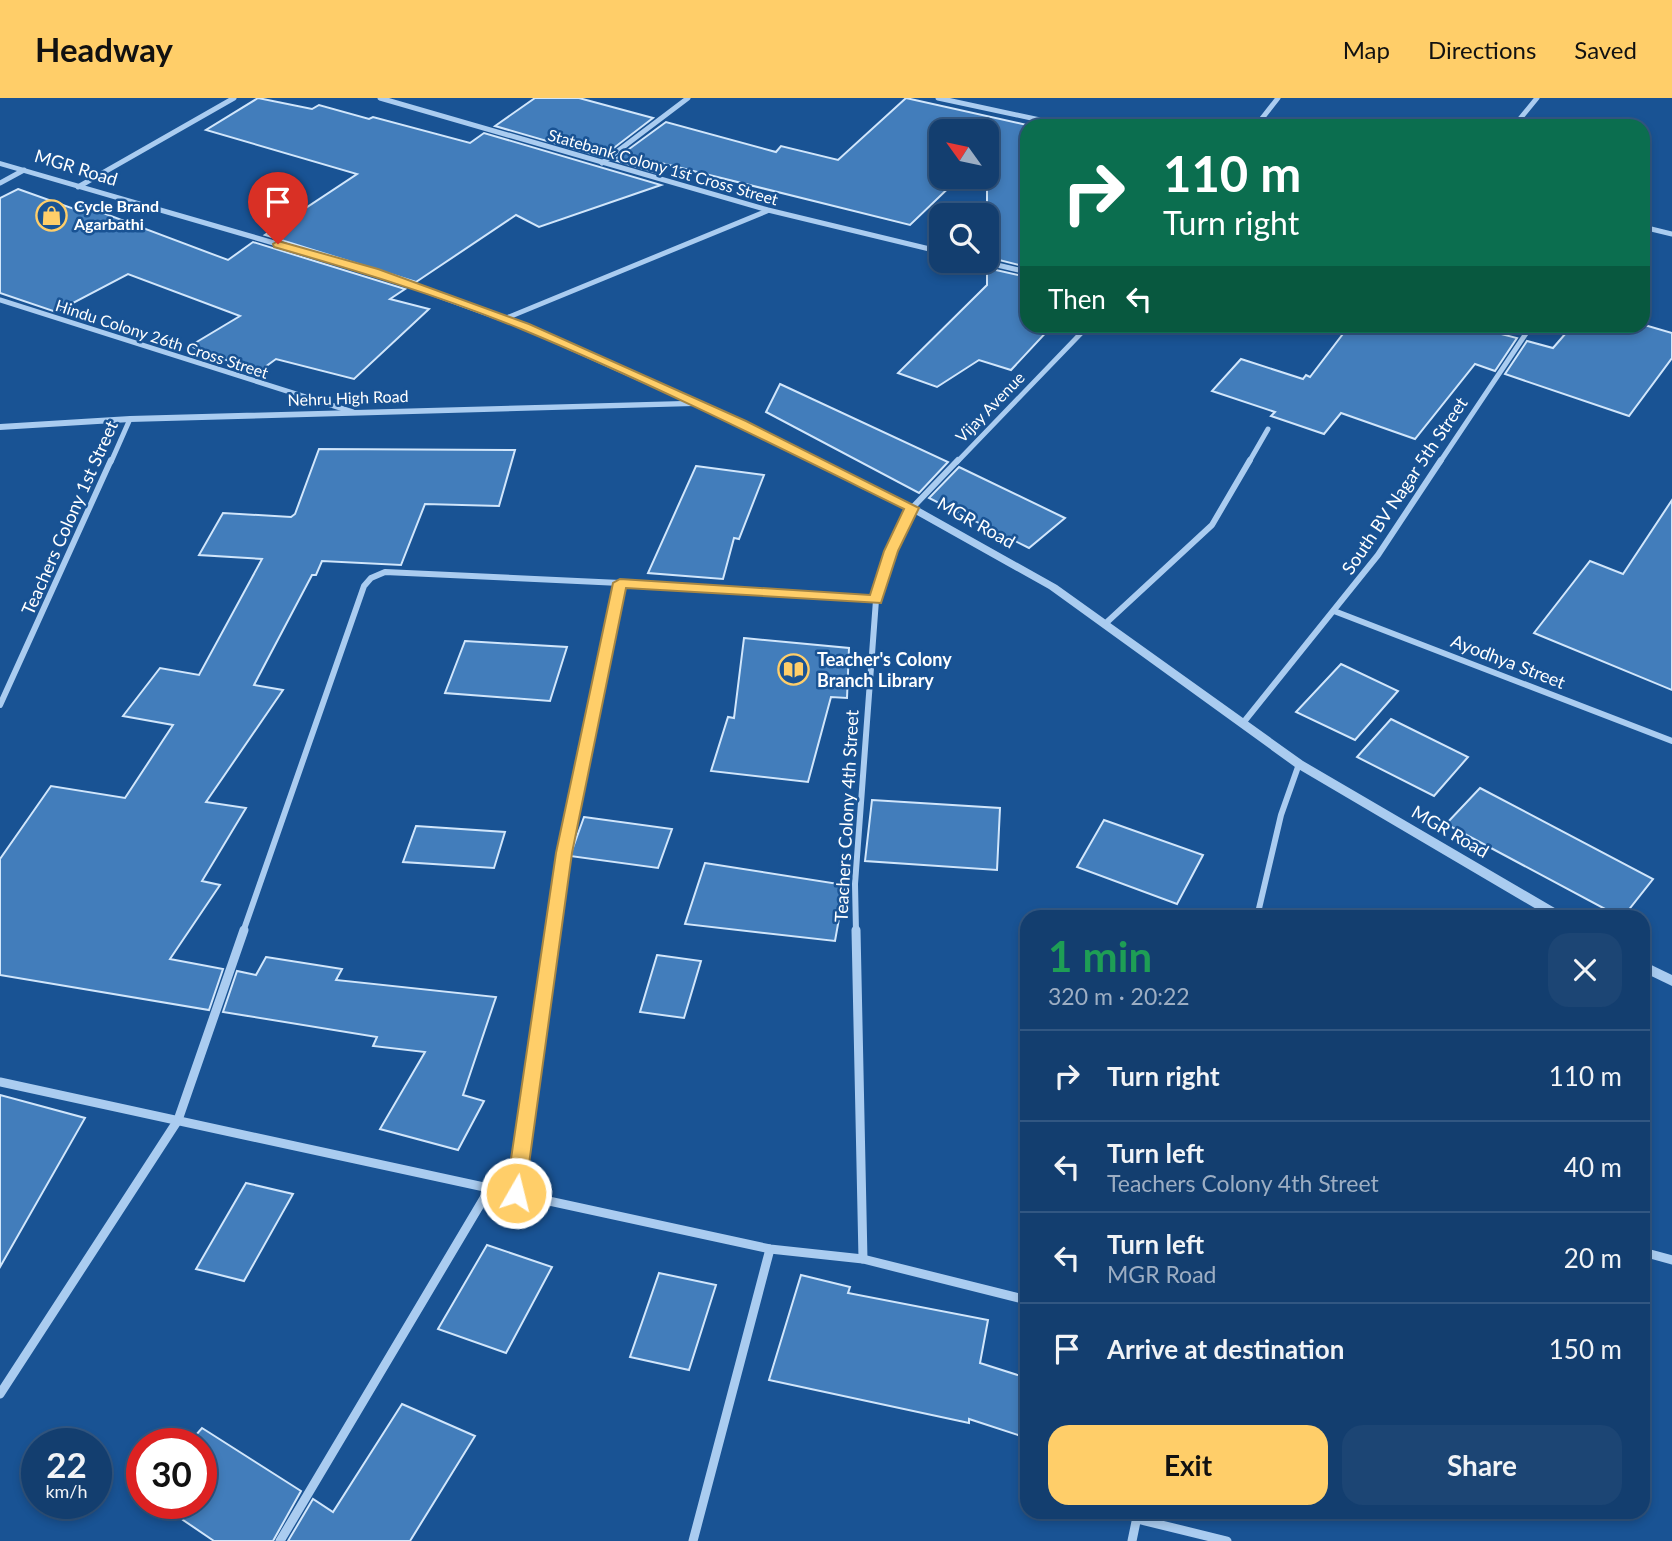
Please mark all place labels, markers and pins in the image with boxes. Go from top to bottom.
pin [248,172,308,244]
place label: Cycle Brand Agarbathi [73,196,159,233]
shop icon: Cycle Brand Agarbathi [34,198,68,232]
place label: Teacher's Colony Branch Library [817,648,952,691]
library icon: Teacher's Colony Branch Library [777,653,811,687]

